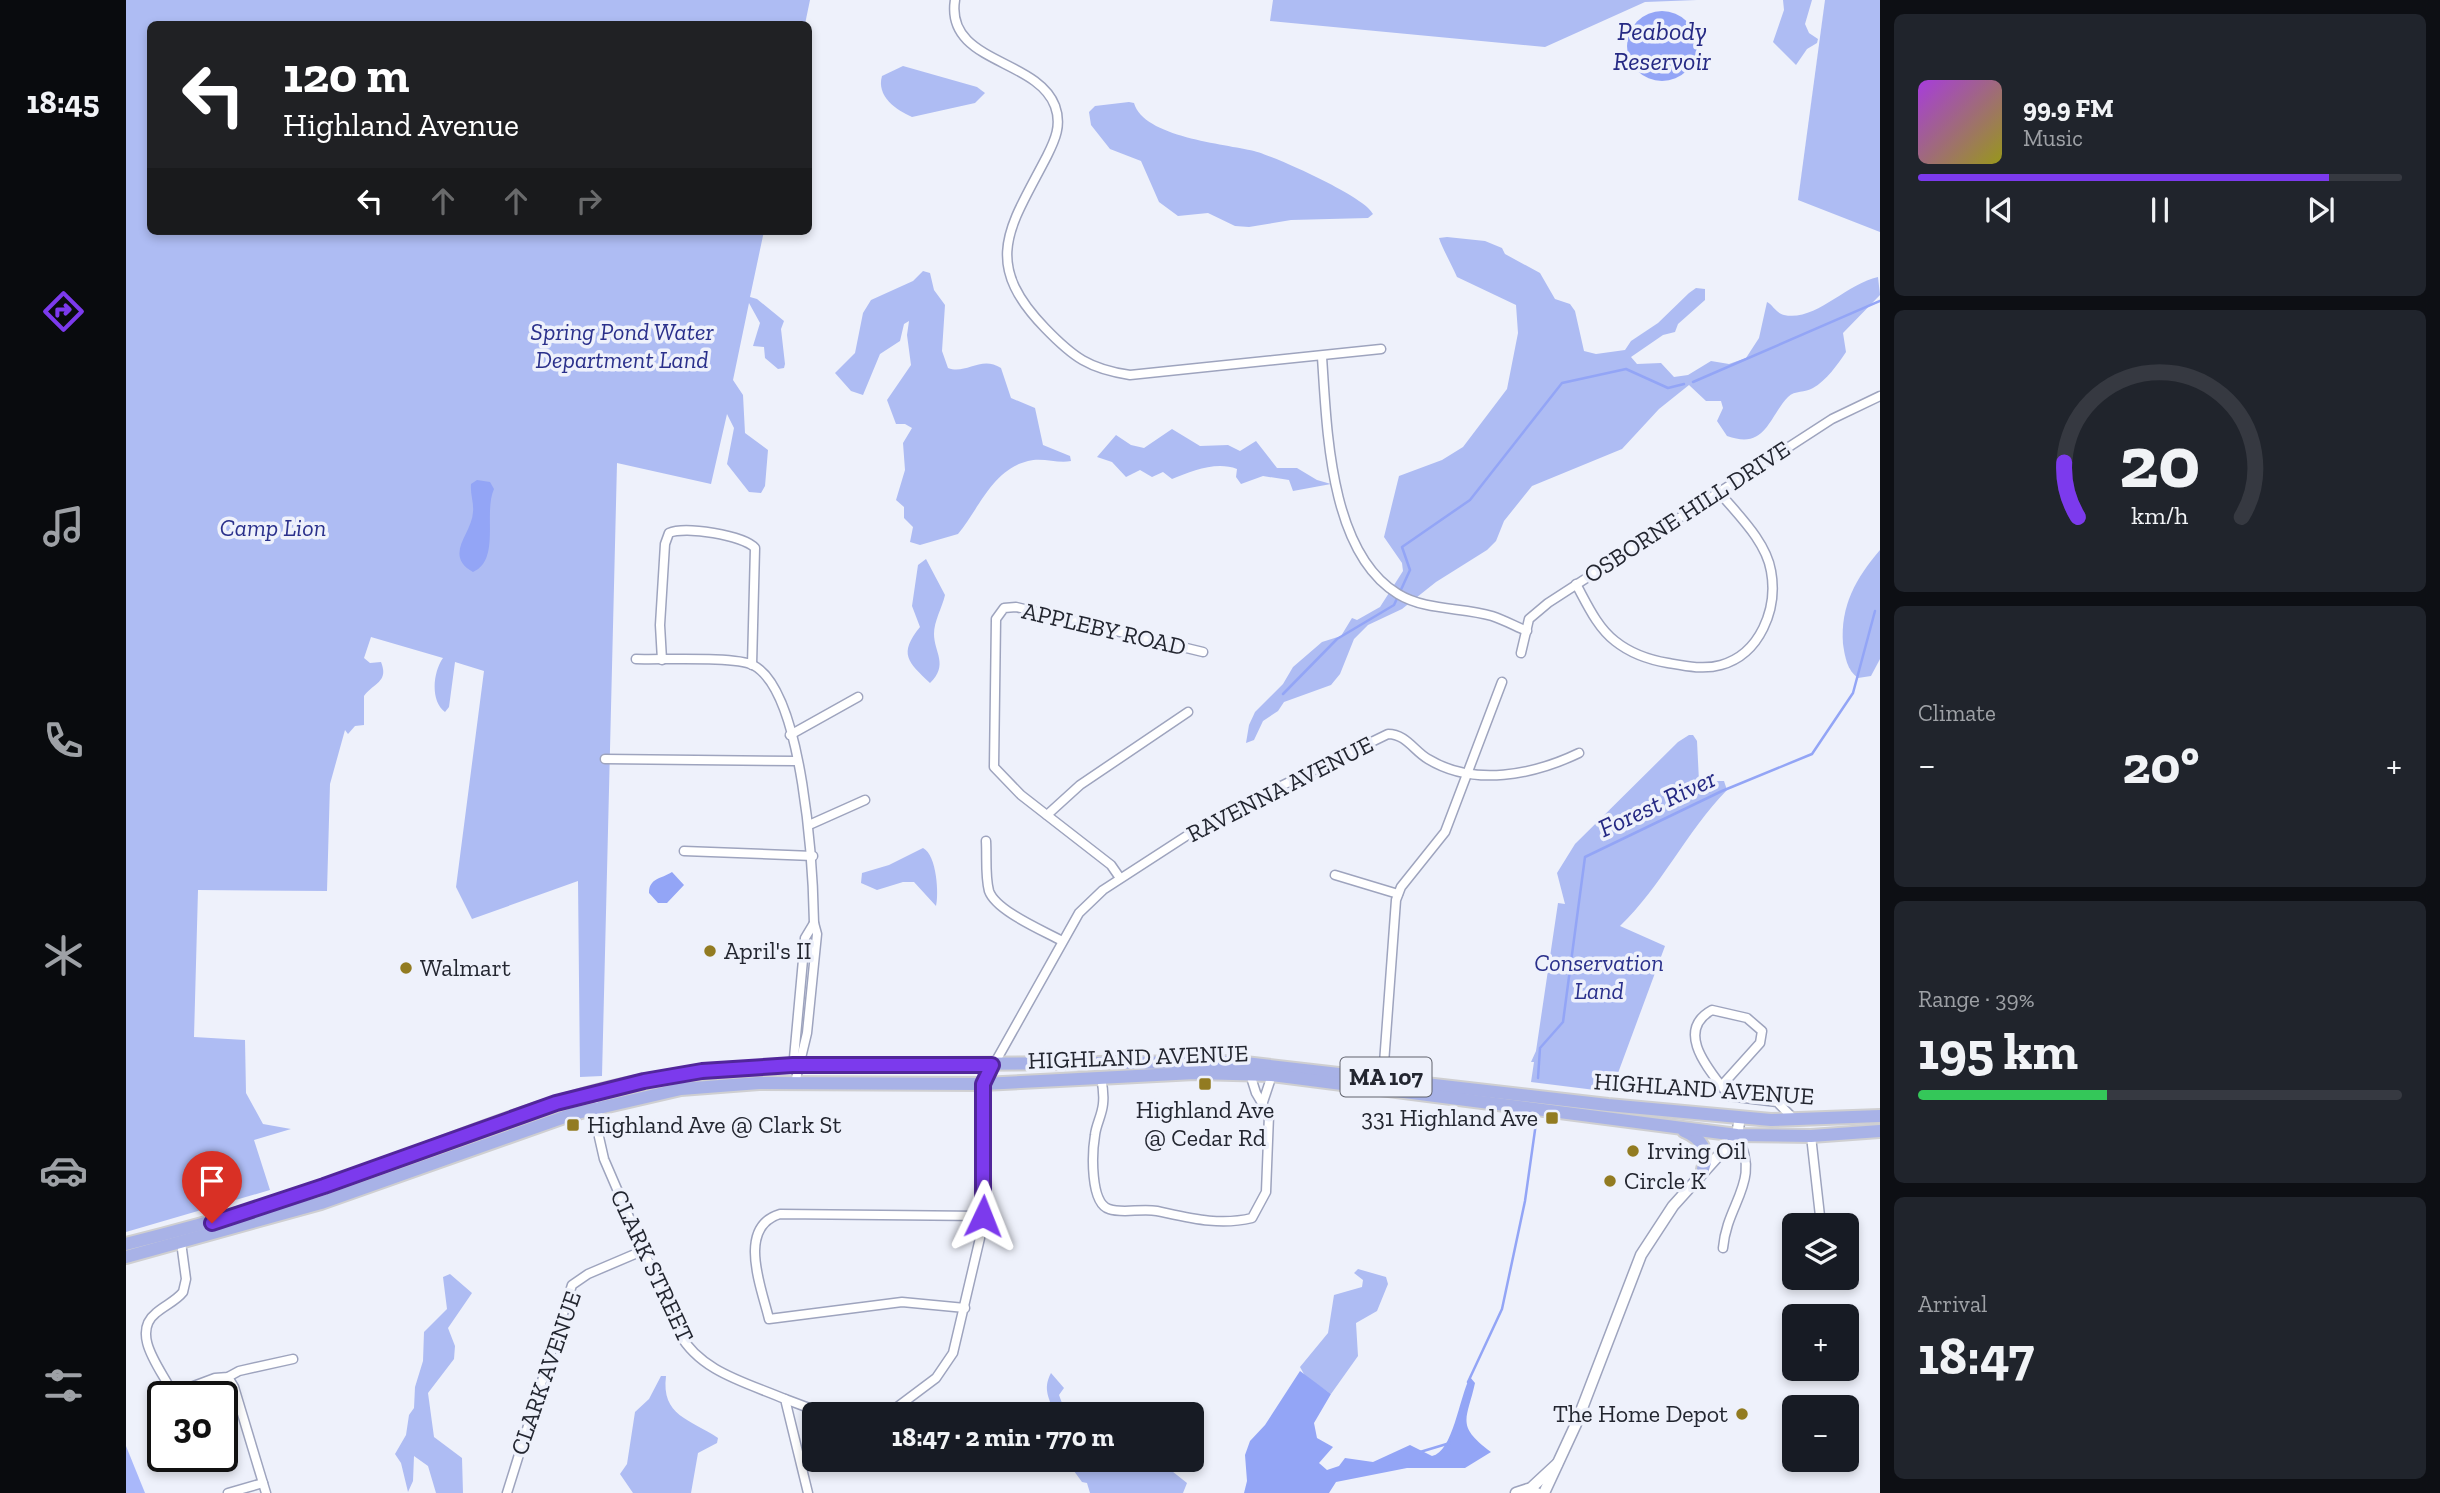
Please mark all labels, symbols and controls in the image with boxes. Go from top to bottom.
water label: Peabody Reservoir [1613,15,1711,77]
text: 120 m [283,46,409,105]
icon: left [168,49,259,140]
text: 18:45 [26,83,100,121]
text: 99.9 FM [2023,92,2114,124]
text: Highland Avenue [283,106,519,144]
text: Music [2023,124,2083,152]
icon: left [351,182,389,220]
icon: ahead [424,182,462,220]
icon: ahead [497,182,535,220]
icon: right [570,182,608,220]
icon: previous [1980,191,2018,229]
icon: pause [2141,191,2179,229]
icon: next [2302,191,2340,229]
icon: directions [39,287,88,336]
park label: Spring Pond Water Department Land [530,317,714,374]
text: 20 [2119,418,2201,506]
street label: OSBORNE HILL DRIVE [1578,434,1795,589]
text: km/h [2131,499,2189,529]
icon: music [39,502,88,551]
park label: Camp Lion [220,513,326,542]
street label: APPLEBY ROAD [1019,596,1189,661]
text: Climate [1918,699,1996,727]
icon: phone [39,716,88,765]
street label: RAVENNA AVENUE [1182,729,1378,848]
text: 20° [2123,734,2199,796]
text: − [1918,742,1936,788]
text: + [2386,742,2402,788]
water label: Forest River [1593,762,1721,844]
icon: climate [39,931,88,980]
place label: April's II [724,936,812,965]
marker: April's II [702,943,718,959]
park label: Conservation Land [1534,948,1664,1005]
place label: Walmart [420,953,511,982]
marker: Walmart [398,960,414,976]
text: Range · 39% [1918,985,2035,1013]
text: 195 km [1918,1020,2078,1082]
street label: HIGHLAND AVENUE [1027,1038,1249,1075]
road number: MA 107 [1340,1058,1432,1096]
street label: HIGHLAND AVENUE [1593,1066,1815,1111]
marker: Highland Ave @ Cedar Rd [1197,1076,1213,1092]
place label: Highland Ave @ Cedar Rd [1136,1095,1274,1152]
place label: 331 Highland Ave [1361,1103,1538,1132]
place label: Highland Ave @ Clark St [587,1110,841,1139]
marker: 331 Highland Ave [1544,1110,1560,1126]
marker: Highland Ave @ Clark St [565,1117,581,1133]
place label: Irving Oil [1647,1136,1747,1165]
marker: Irving Oil [1625,1143,1641,1159]
icon: car [39,1146,88,1195]
pin [182,1151,242,1223]
icon: arrive [193,1162,231,1200]
place label: Circle K [1624,1166,1707,1195]
marker: Circle K [1602,1173,1618,1189]
position arrow [946,1179,1020,1253]
street label: CLARK STREET [604,1185,701,1347]
map controls [1782,1213,1859,1472]
button: layers [1782,1213,1859,1290]
street label: CLARK AVENUE [504,1287,587,1459]
text: Arrival [1918,1290,1987,1318]
button: + [1782,1304,1859,1381]
text: 18:47 [1918,1325,2034,1387]
icon: filters [39,1361,88,1410]
speed limit sign: 30 [147,1381,238,1472]
button: − [1782,1395,1859,1472]
place label: The Home Depot [1553,1399,1728,1428]
marker: The Home Depot [1734,1406,1750,1422]
text: 18:47 · 2 min · 770 m [892,1421,1114,1453]

